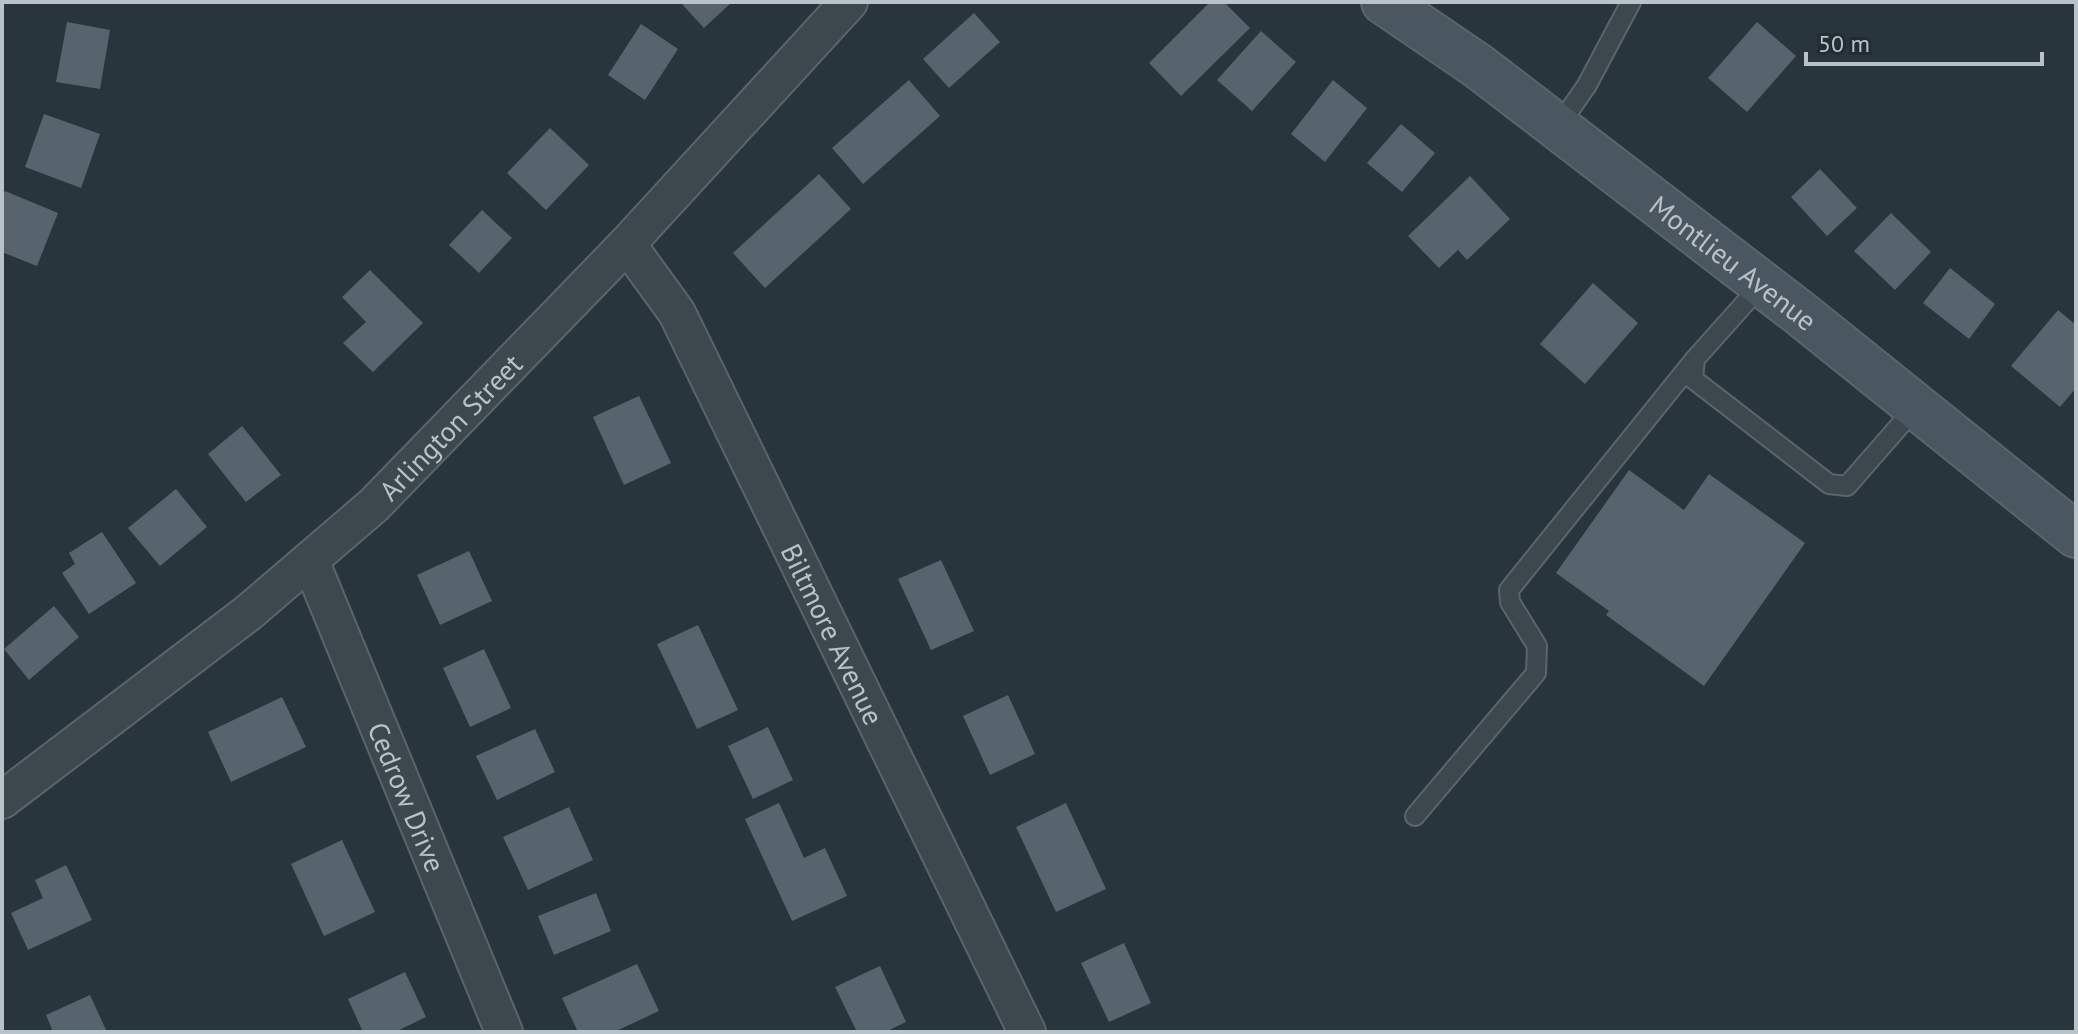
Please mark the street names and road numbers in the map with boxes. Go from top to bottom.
street label: Montlieu Avenue [1643,186,1825,338]
street label: Arlington Street [370,345,530,508]
street label: Biltmore Avenue [773,537,893,731]
street label: Cedrow Drive [360,716,455,877]

